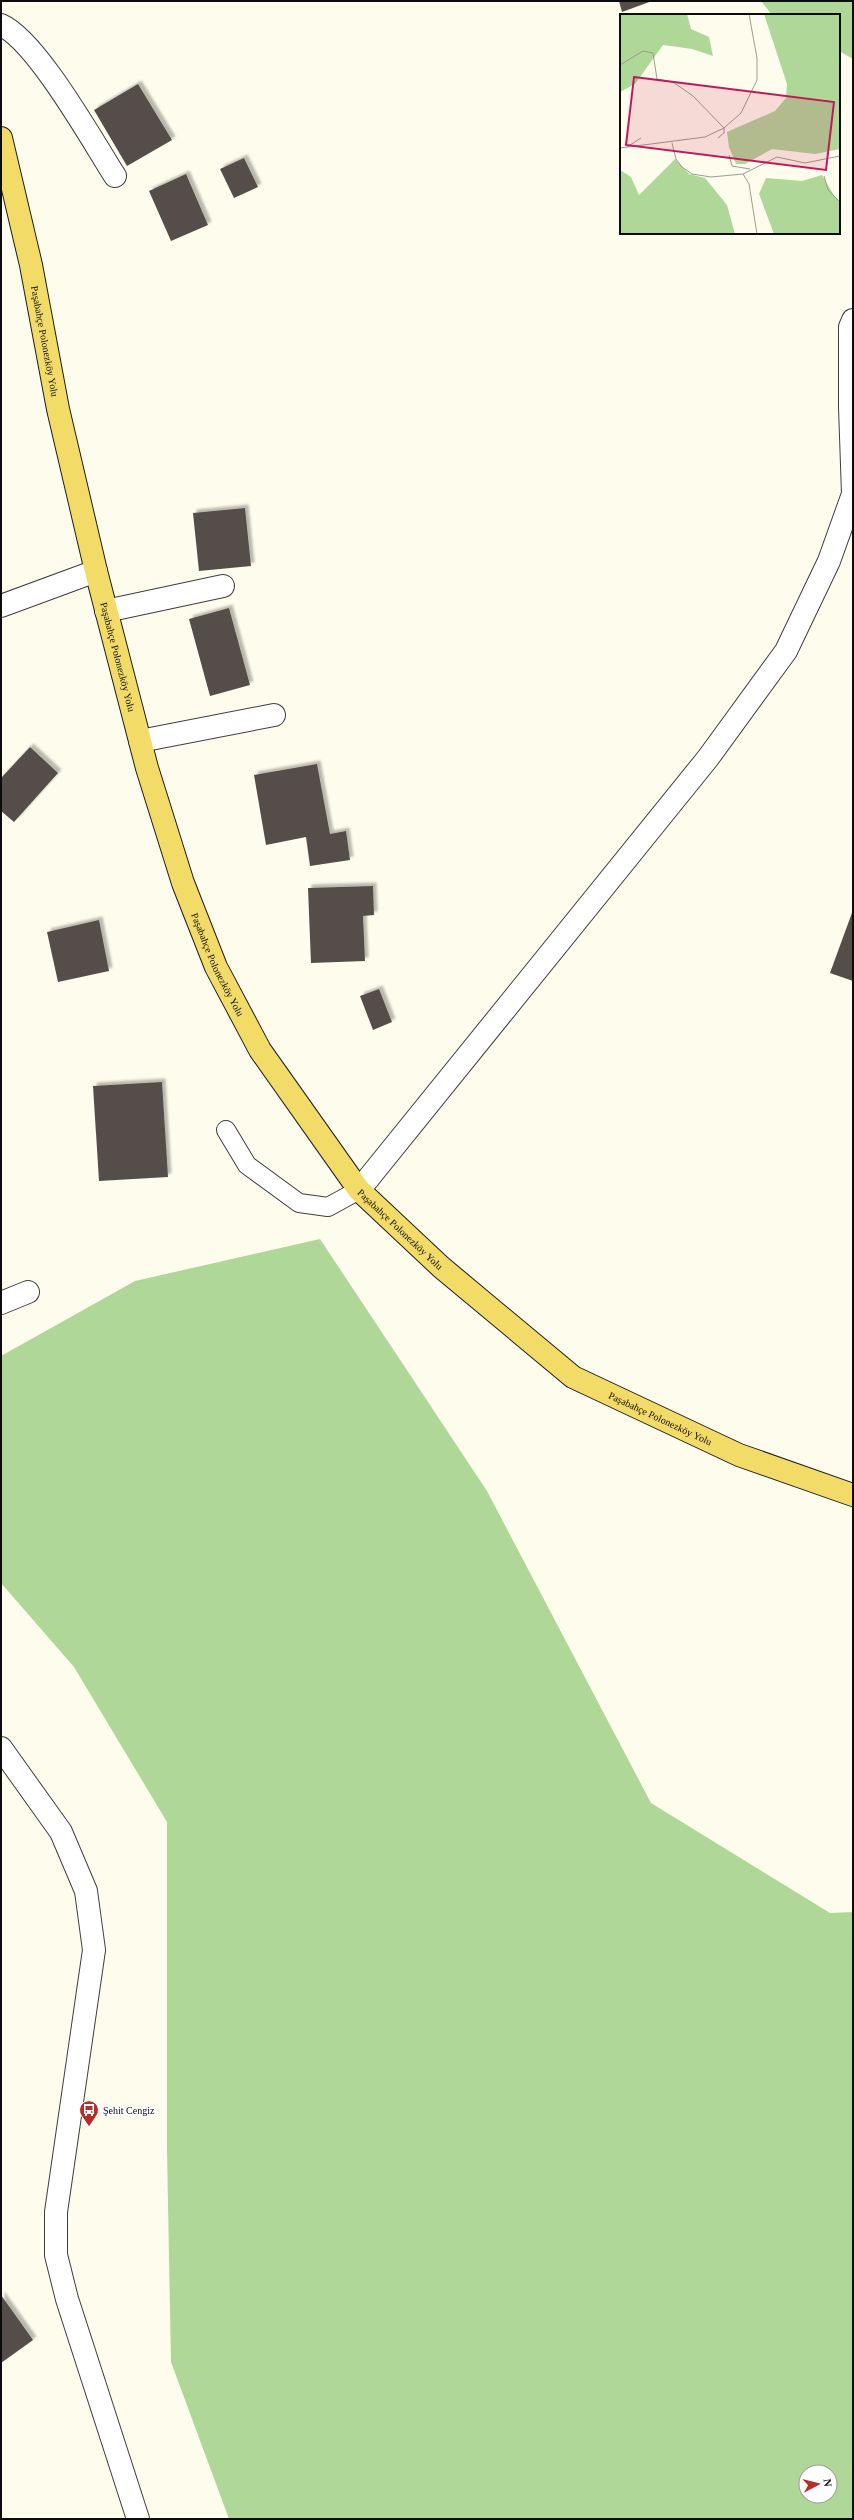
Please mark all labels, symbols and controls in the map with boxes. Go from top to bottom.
inset map [620,14,840,234]
street label: Paşabahçe Polonezköy Yolu [29,285,61,398]
street label: Paşabahçe Polonezköy Yolu [98,601,137,713]
street label: Paşabahçe Polonezköy Yolu [189,911,246,1018]
street label: Paşabahçe Polonezköy Yolu [355,1187,445,1272]
street label: Paşabahçe Polonezköy Yolu [607,1390,714,1447]
bus stop icon: Şehit Cengiz [78,2099,100,2127]
place label: Şehit Cengiz [103,2105,155,2116]
north arrow [798,2464,838,2504]
text: N [821,2478,834,2488]

